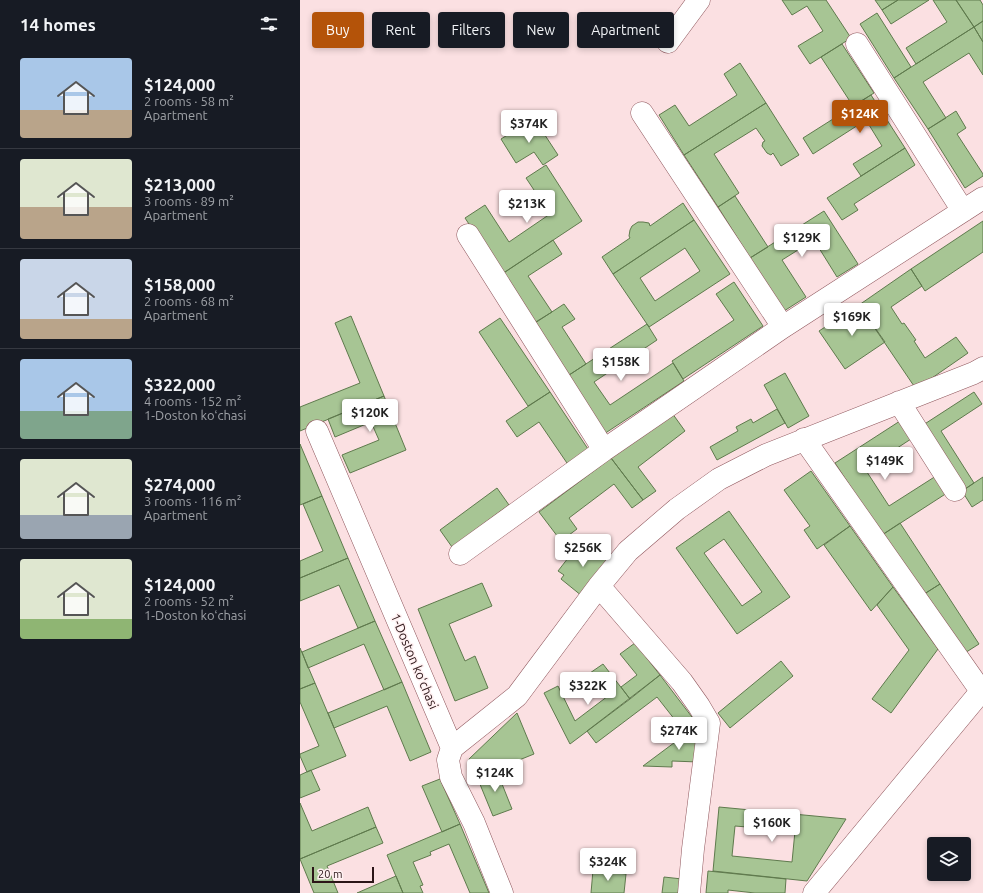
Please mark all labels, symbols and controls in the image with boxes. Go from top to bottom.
chip: Buy [312,12,364,48]
chip: Rent [372,12,430,48]
chip: Filters [438,12,505,48]
chip: New [513,12,569,48]
chip: Apartment [577,12,674,48]
icon: filters [258,13,280,35]
text: 14 homes [20,15,96,34]
icon: home [52,74,100,122]
text: $124,000 [144,75,215,94]
text: 2 rooms · 58 m² [144,94,234,108]
pin: $124K [832,100,888,134]
text: $124K [841,106,879,120]
text: Apartment [144,108,208,122]
pin: $374K [501,110,557,144]
text: $374K [510,116,548,130]
icon: home [52,175,100,223]
text: $213,000 [144,175,215,194]
pin: $213K [499,190,555,224]
text: 3 rooms · 89 m² [144,194,234,208]
text: $213K [508,196,546,210]
text: Apartment [144,208,208,222]
pin: $129K [774,224,830,258]
text: $129K [783,230,821,244]
icon: home [52,275,100,323]
text: $158,000 [144,275,215,294]
text: 2 rooms · 68 m² [144,294,234,308]
pin: $169K [824,303,880,337]
text: Apartment [144,308,208,322]
text: $169K [833,309,871,323]
pin: $158K [593,348,649,382]
text: $158K [602,354,640,368]
icon: home [52,375,100,423]
text: $322,000 [144,375,215,394]
text: 4 rooms · 152 m² [144,394,241,408]
pin: $120K [342,399,398,433]
text: $120K [351,405,389,419]
text: 1-Doston koʻchasi [144,408,246,422]
pin: $149K [857,447,913,481]
text: $149K [866,453,904,467]
icon: home [52,475,100,523]
text: $274,000 [144,475,215,494]
text: 3 rooms · 116 m² [144,494,241,508]
text: Apartment [144,508,208,522]
pin: $256K [555,534,611,568]
text: $256K [564,540,602,554]
icon: home [52,575,100,623]
text: $124,000 [144,575,215,594]
text: 2 rooms · 52 m² [144,594,234,608]
text: 1-Doston koʻchasi [144,608,246,622]
street label: 1-Doston koʻchasi [389,611,441,711]
pin: $322K [560,672,616,706]
text: $322K [569,678,607,692]
pin: $274K [651,717,707,751]
text: $274K [660,723,698,737]
pin: $124K [467,759,523,793]
text: $124K [476,765,514,779]
pin: $160K [744,809,800,843]
text: $160K [753,815,791,829]
map controls [927,837,971,881]
button: layers [927,837,971,881]
pin: $324K [580,848,636,882]
text: $324K [589,854,627,868]
scale bar [312,865,374,884]
text: 20 m [318,868,342,880]

